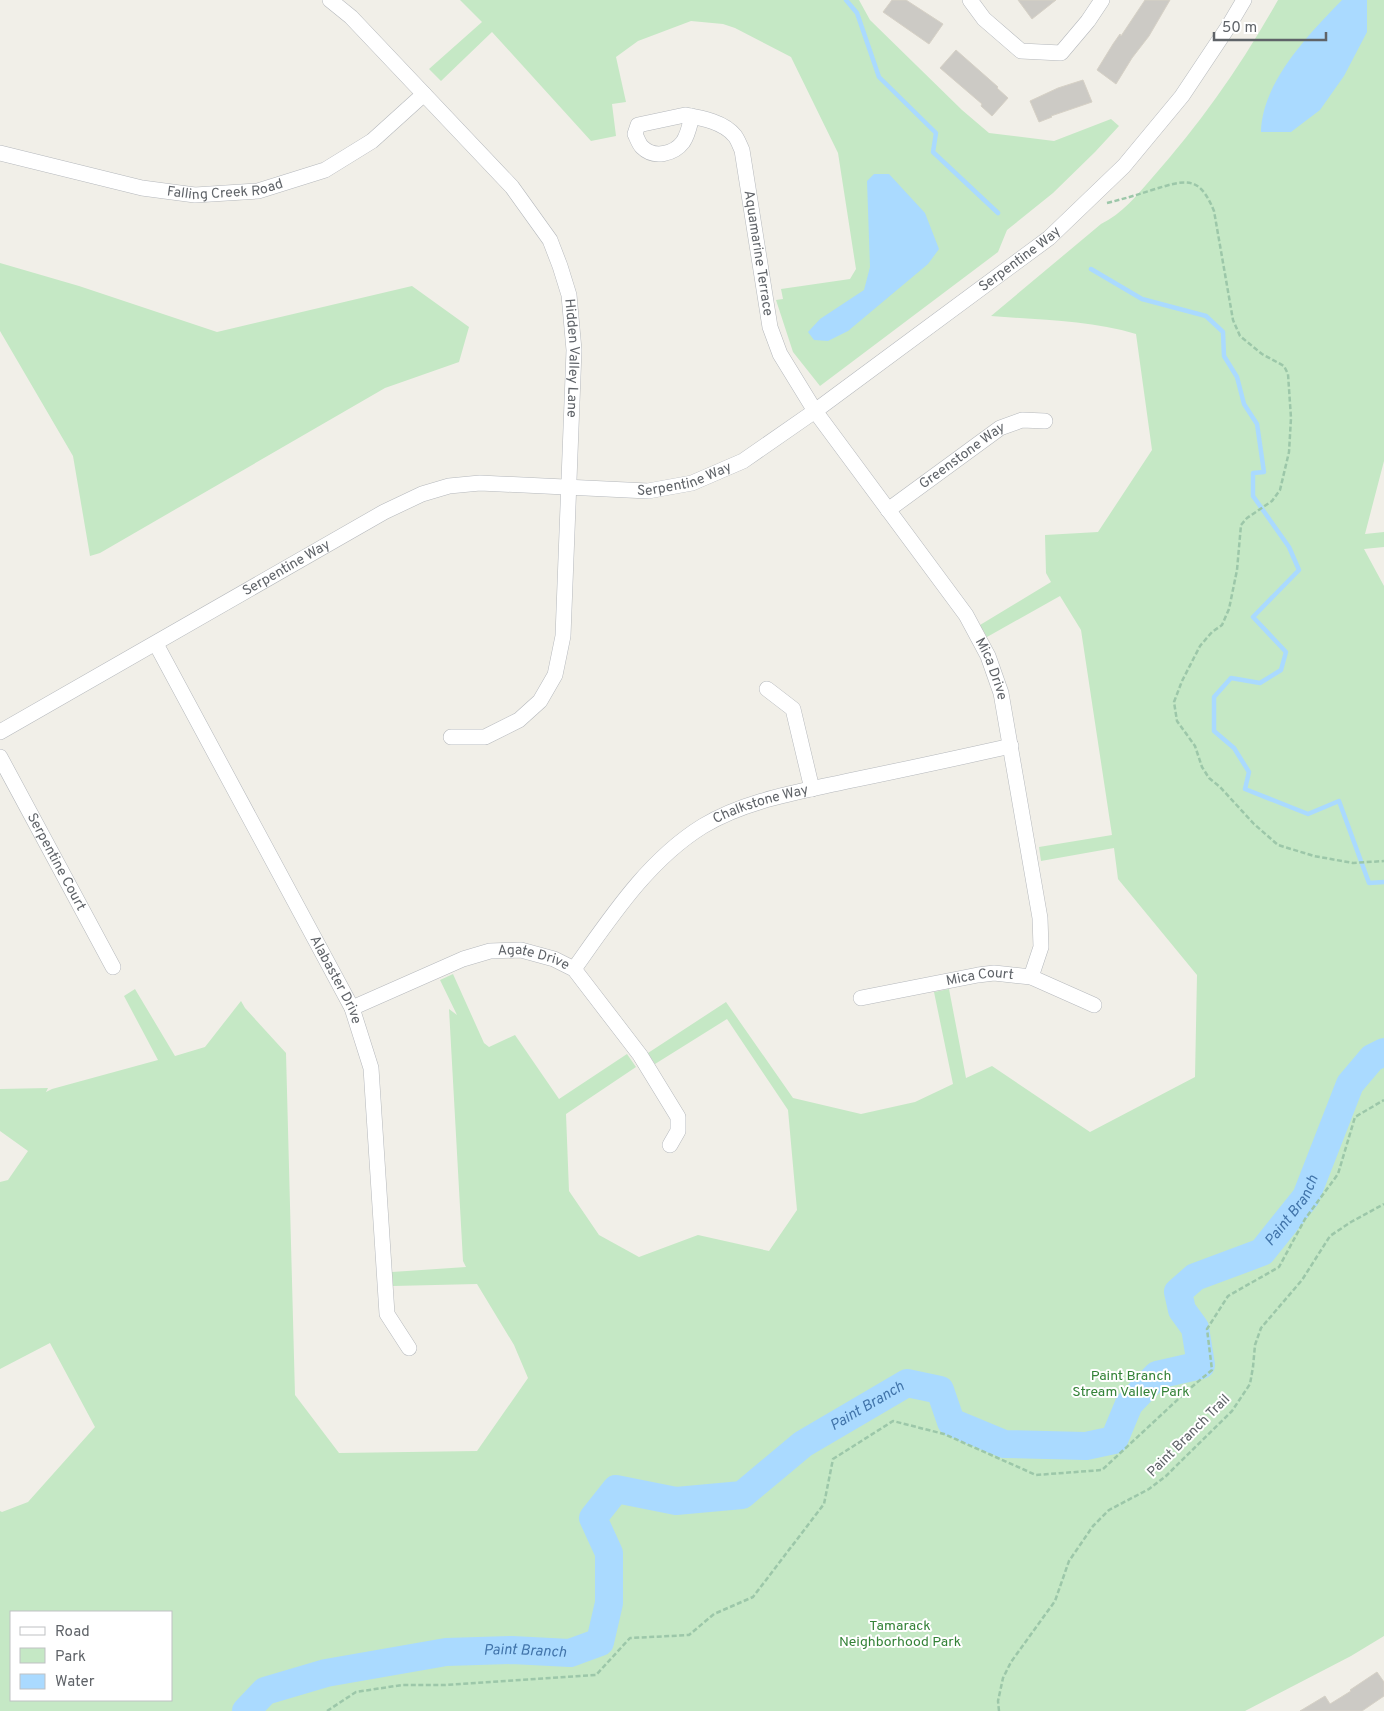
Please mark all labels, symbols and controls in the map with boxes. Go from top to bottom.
scale bar [1214,10,1326,42]
text: 50 m [1222,19,1257,38]
street label: Falling Creek Road [166,175,285,204]
street label: Aquamarine Terrace [740,189,777,317]
street label: Serpentine Way [976,223,1064,295]
street label: Hidden Valley Lane [561,298,583,418]
street label: Greenstone Way [916,419,1007,493]
street label: Serpentine Way [636,458,734,500]
street label: Serpentine Way [240,536,333,600]
street label: Mica Drive [971,635,1011,701]
street label: Chalkstone Way [710,781,810,828]
street label: Serpentine Court [23,810,89,913]
street label: Alabaster Drive [306,933,365,1026]
street label: Agate Drive [497,941,572,974]
street label: Mica Court [945,964,1015,990]
water label: Paint Branch [1261,1173,1323,1250]
park label: Paint Branch Stream Valley Park [1072,1368,1190,1401]
water label: Paint Branch [827,1377,908,1436]
street label: Paint Branch Trail [1144,1391,1234,1481]
legend [10,1611,172,1701]
park label: Tamarack Neighborhood Park [839,1618,961,1651]
text: Road [55,1623,90,1642]
water label: Paint Branch [483,1640,567,1662]
text: Park [55,1648,86,1667]
text: Water [55,1673,95,1692]

